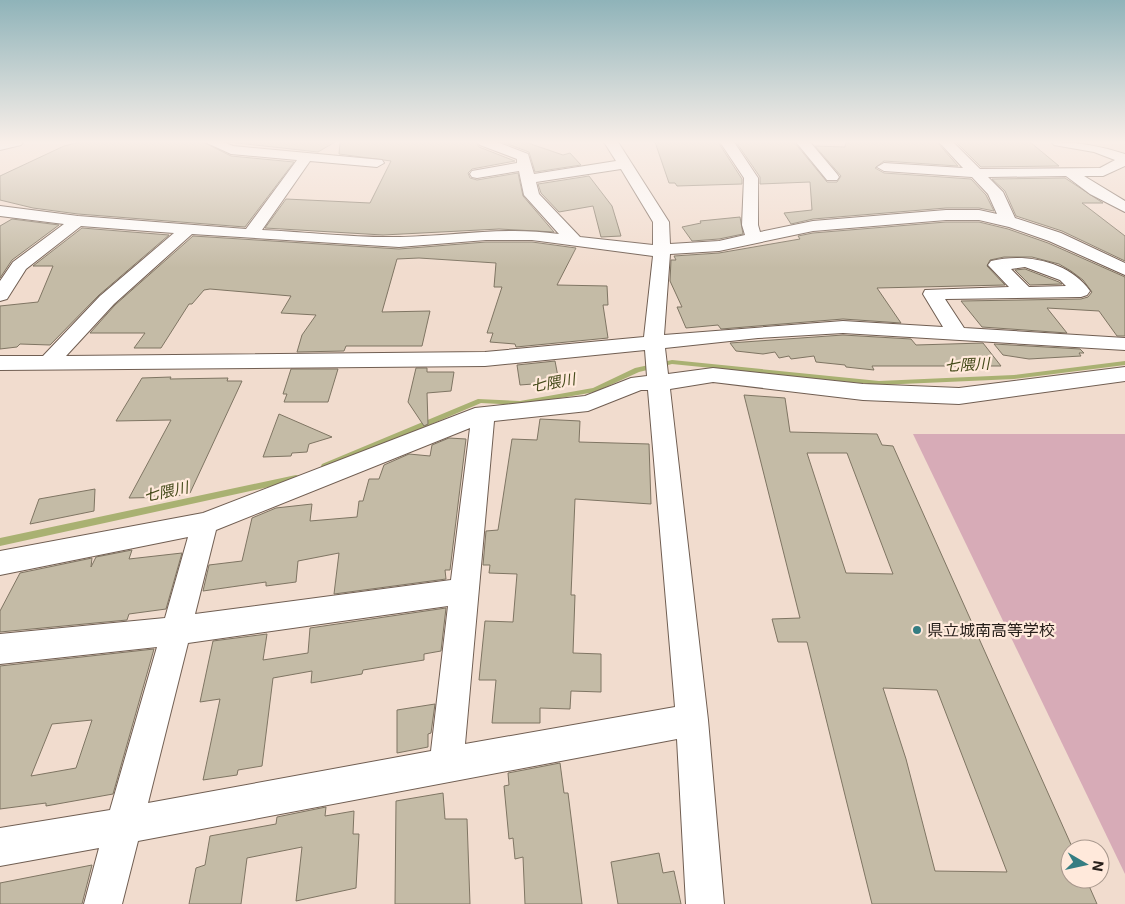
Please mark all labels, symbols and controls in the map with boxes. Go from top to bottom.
water label: 七隈川 [944,354,992,375]
water label: 七隈川 [529,369,579,396]
water label: 七隈川 [142,477,192,505]
place label: 県立城南高等学校 [927,620,1055,640]
marker: 県立城南高等学校 [911,624,923,636]
north arrow [1060,839,1110,889]
text: N [1089,860,1108,873]

